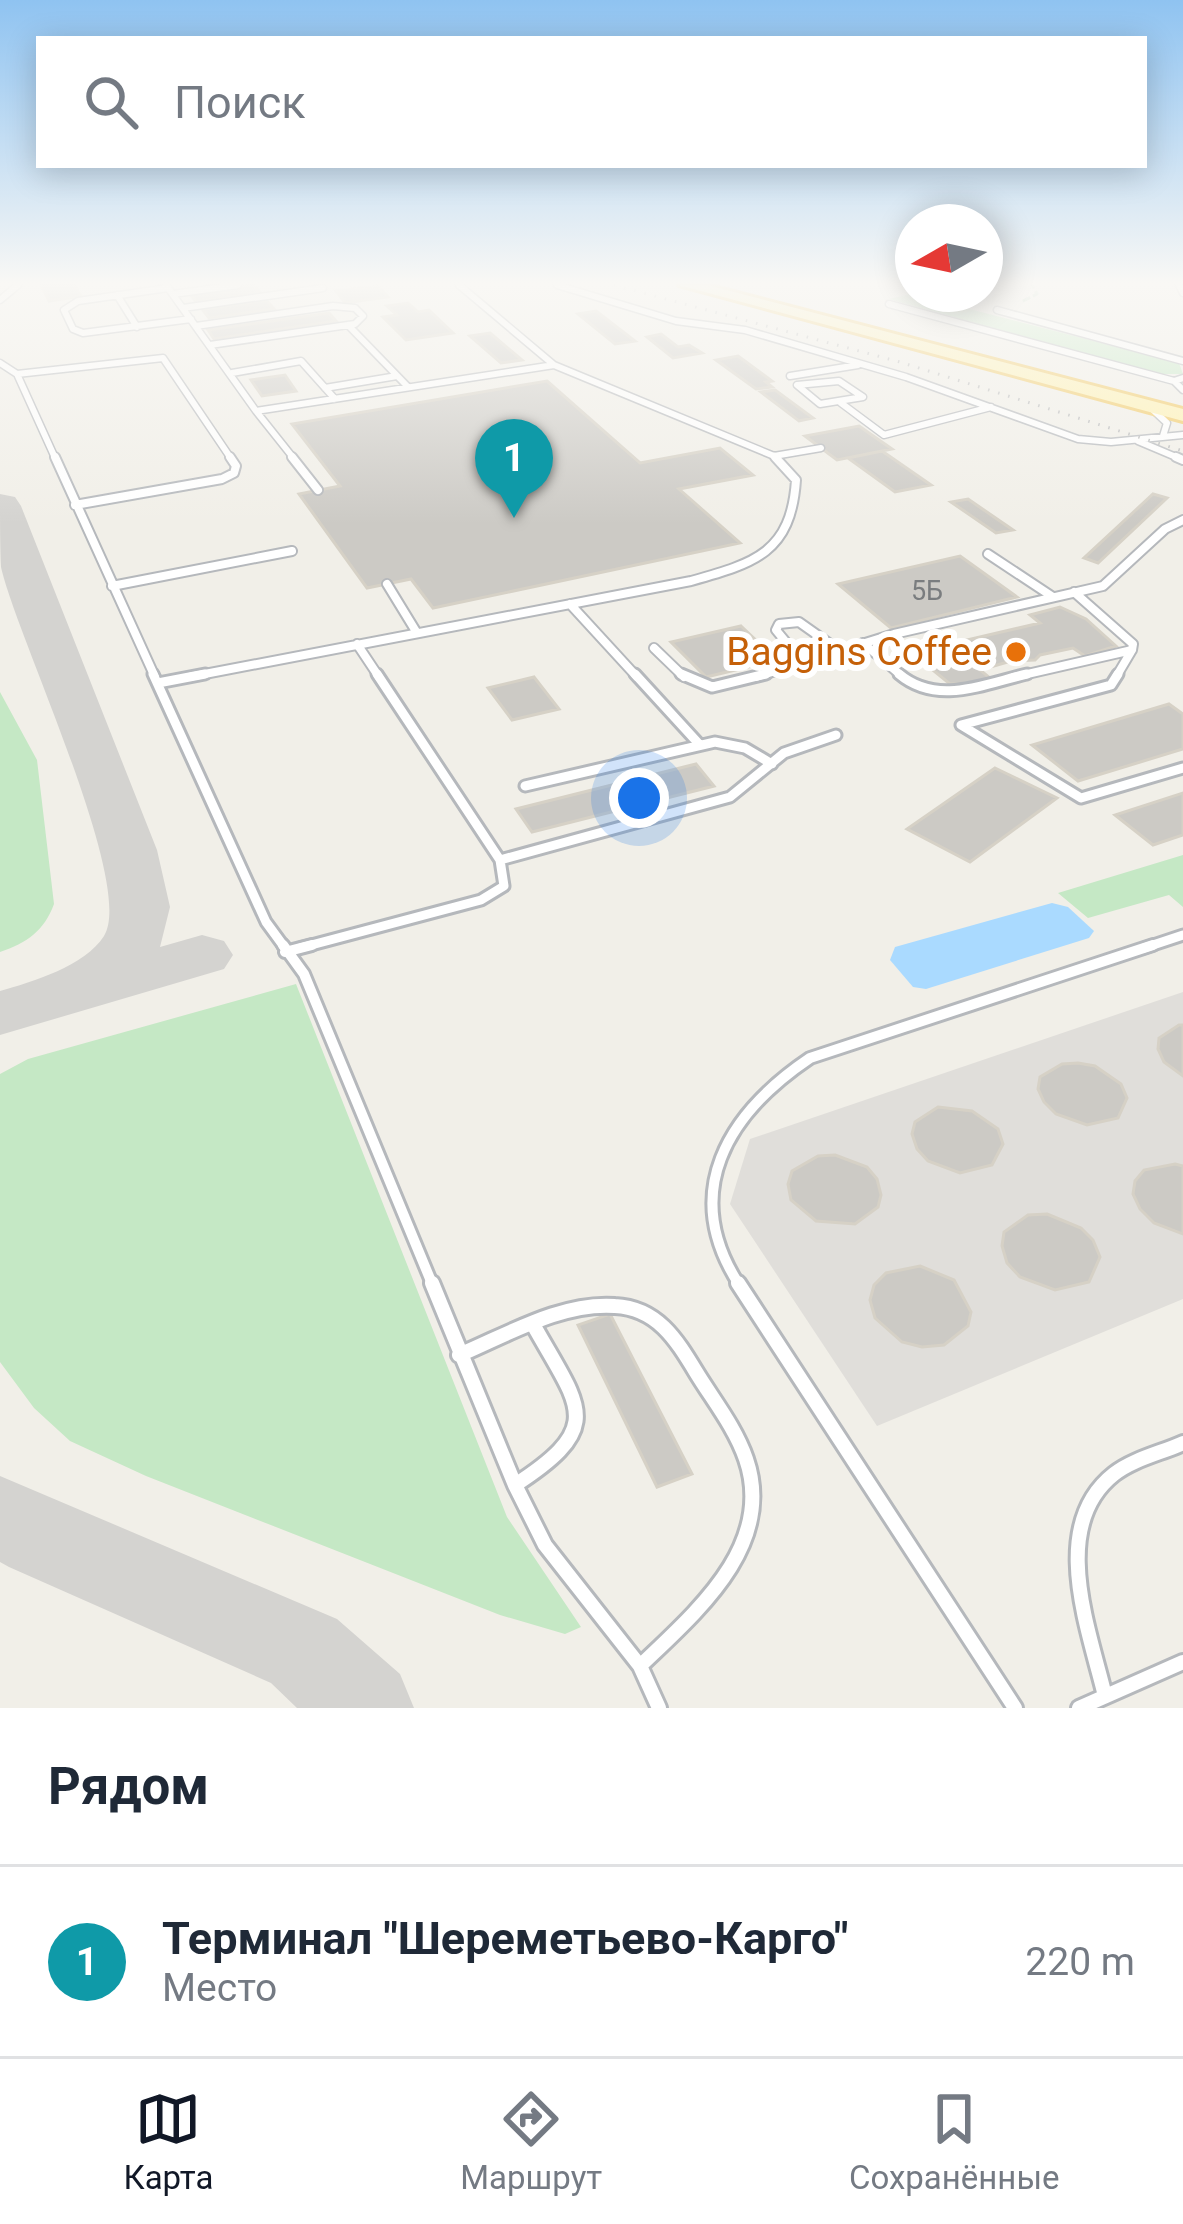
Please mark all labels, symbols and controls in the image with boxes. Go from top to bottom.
search box [36,36,1147,168]
icon: search [78,69,144,135]
text: Поиск [174,76,306,129]
north arrow [895,204,1003,312]
pin: 1 [475,419,553,518]
house number: 5Б [911,575,943,607]
place label: Baggins Coffee [726,629,992,675]
marker: Baggins Coffee [1003,639,1029,665]
your location [609,768,669,828]
text: Рядом [48,1757,209,1816]
text: Терминал "Шереметьево-Карго" [162,1912,848,1965]
text: 1 [76,1939,98,1985]
text: 220 m [1025,1939,1135,1985]
text: Место [162,1965,277,2011]
tab: Карта [123,2086,213,2197]
tab: Маршрут [460,2086,602,2197]
tab: Сохранённые [849,2086,1060,2197]

